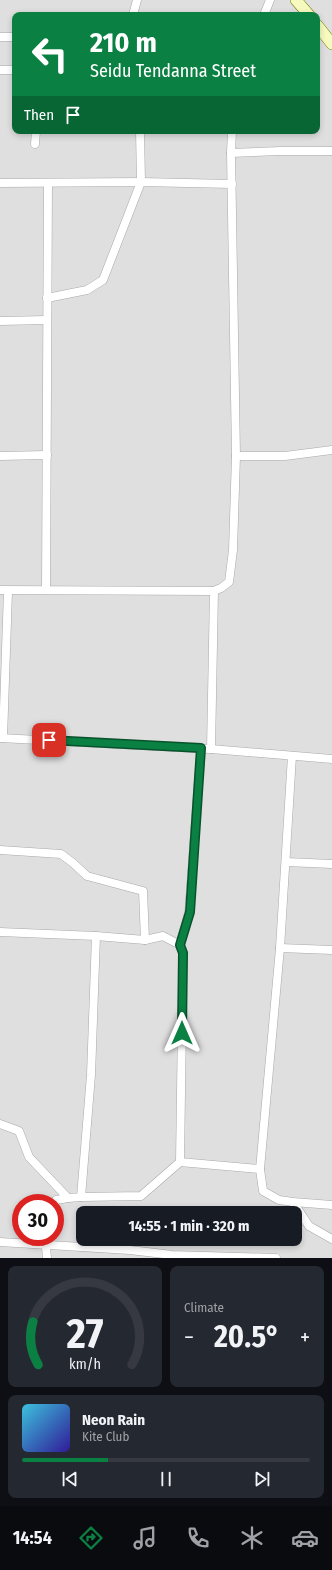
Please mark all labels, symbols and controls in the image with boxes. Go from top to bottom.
text: 210 m [90,26,157,59]
icon: left [24,28,76,80]
text: Seidu Tendanna Street [90,60,256,82]
icon: arrive [62,104,84,126]
text: Then [24,106,54,124]
pin [32,723,66,757]
icon: arrive [38,729,60,751]
position arrow [161,1012,203,1054]
speed limit sign: 30 [12,1194,64,1246]
text: 14:55 · 1 min · 320 m [129,1217,249,1235]
text: Climate [184,1300,224,1315]
text: 27 [66,1308,104,1358]
text: 20.5° [214,1319,280,1355]
text: − [184,1324,194,1351]
text: + [300,1324,310,1351]
text: km/h [69,1355,101,1372]
text: Neon Rain [82,1411,145,1429]
text: Kite Club [82,1429,129,1444]
icon: previous [59,1468,81,1490]
icon: pause [155,1468,177,1490]
icon: next [251,1468,273,1490]
icon: directions [77,1524,105,1552]
icon: music [131,1524,159,1552]
icon: phone [184,1524,212,1552]
icon: climate [238,1524,266,1552]
icon: car [291,1524,319,1552]
text: 14:54 [13,1527,52,1549]

